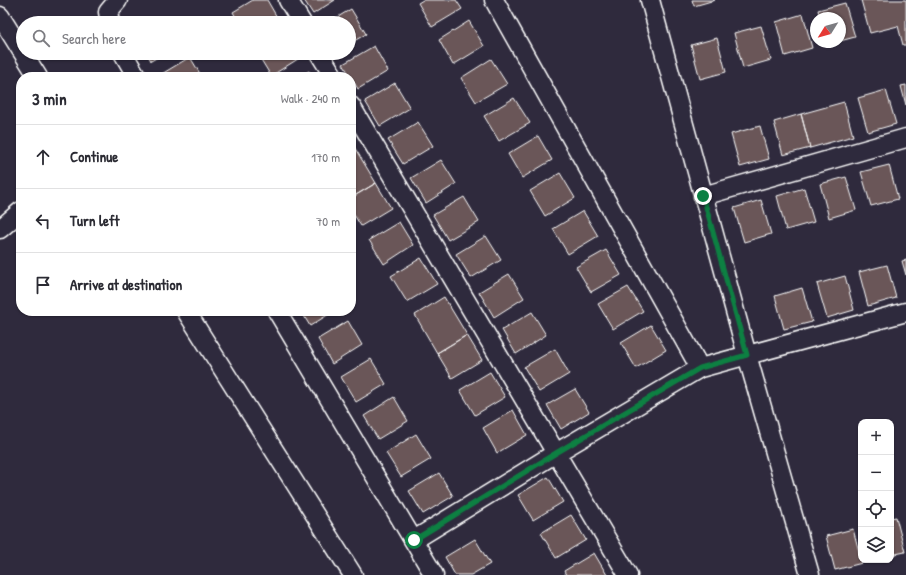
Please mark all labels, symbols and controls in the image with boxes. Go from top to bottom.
north arrow [810,12,846,48]
search box [16,16,356,60]
icon: search [30,27,52,49]
text: Search here [62,28,126,49]
text: 3 min [32,87,67,110]
text: Walk · 240 m [281,89,340,107]
icon: ahead [32,146,54,168]
text: Continue [70,146,118,167]
text: 170 m [311,148,340,166]
route end [694,187,712,205]
icon: left [32,210,54,232]
text: Turn left [70,210,120,231]
text: 70 m [316,212,340,230]
icon: arrive [32,274,54,296]
text: Arrive at destination [70,274,182,295]
map controls [858,419,894,563]
button: + [858,419,894,455]
button: − [858,455,894,491]
button: locate [858,491,894,527]
button: layers [858,527,894,563]
route start [405,531,423,549]

